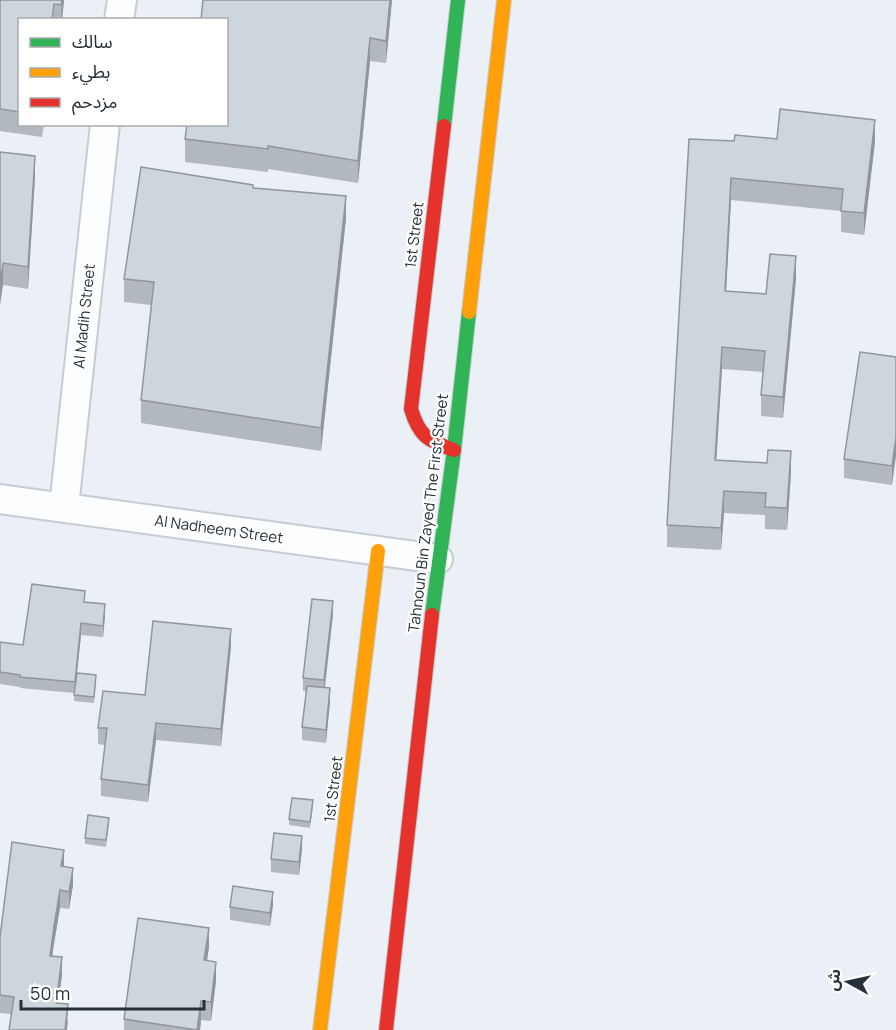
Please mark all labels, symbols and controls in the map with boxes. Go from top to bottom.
legend [18,18,228,126]
text: سالك [72,29,113,53]
text: بطيء [72,59,110,85]
text: مزدحم [72,89,117,115]
street label: 1st Street [400,201,428,269]
street label: Al Madih Street [68,263,100,369]
street label: Tahnoun Bin Zayed The First Street [403,392,453,634]
street label: Al Nadheem Street [153,510,285,548]
street label: 1st Street [319,755,347,823]
north arrow [818,952,878,1012]
text: ش [821,967,846,992]
scale bar [21,973,204,1011]
text: 50 m [30,981,70,1005]

